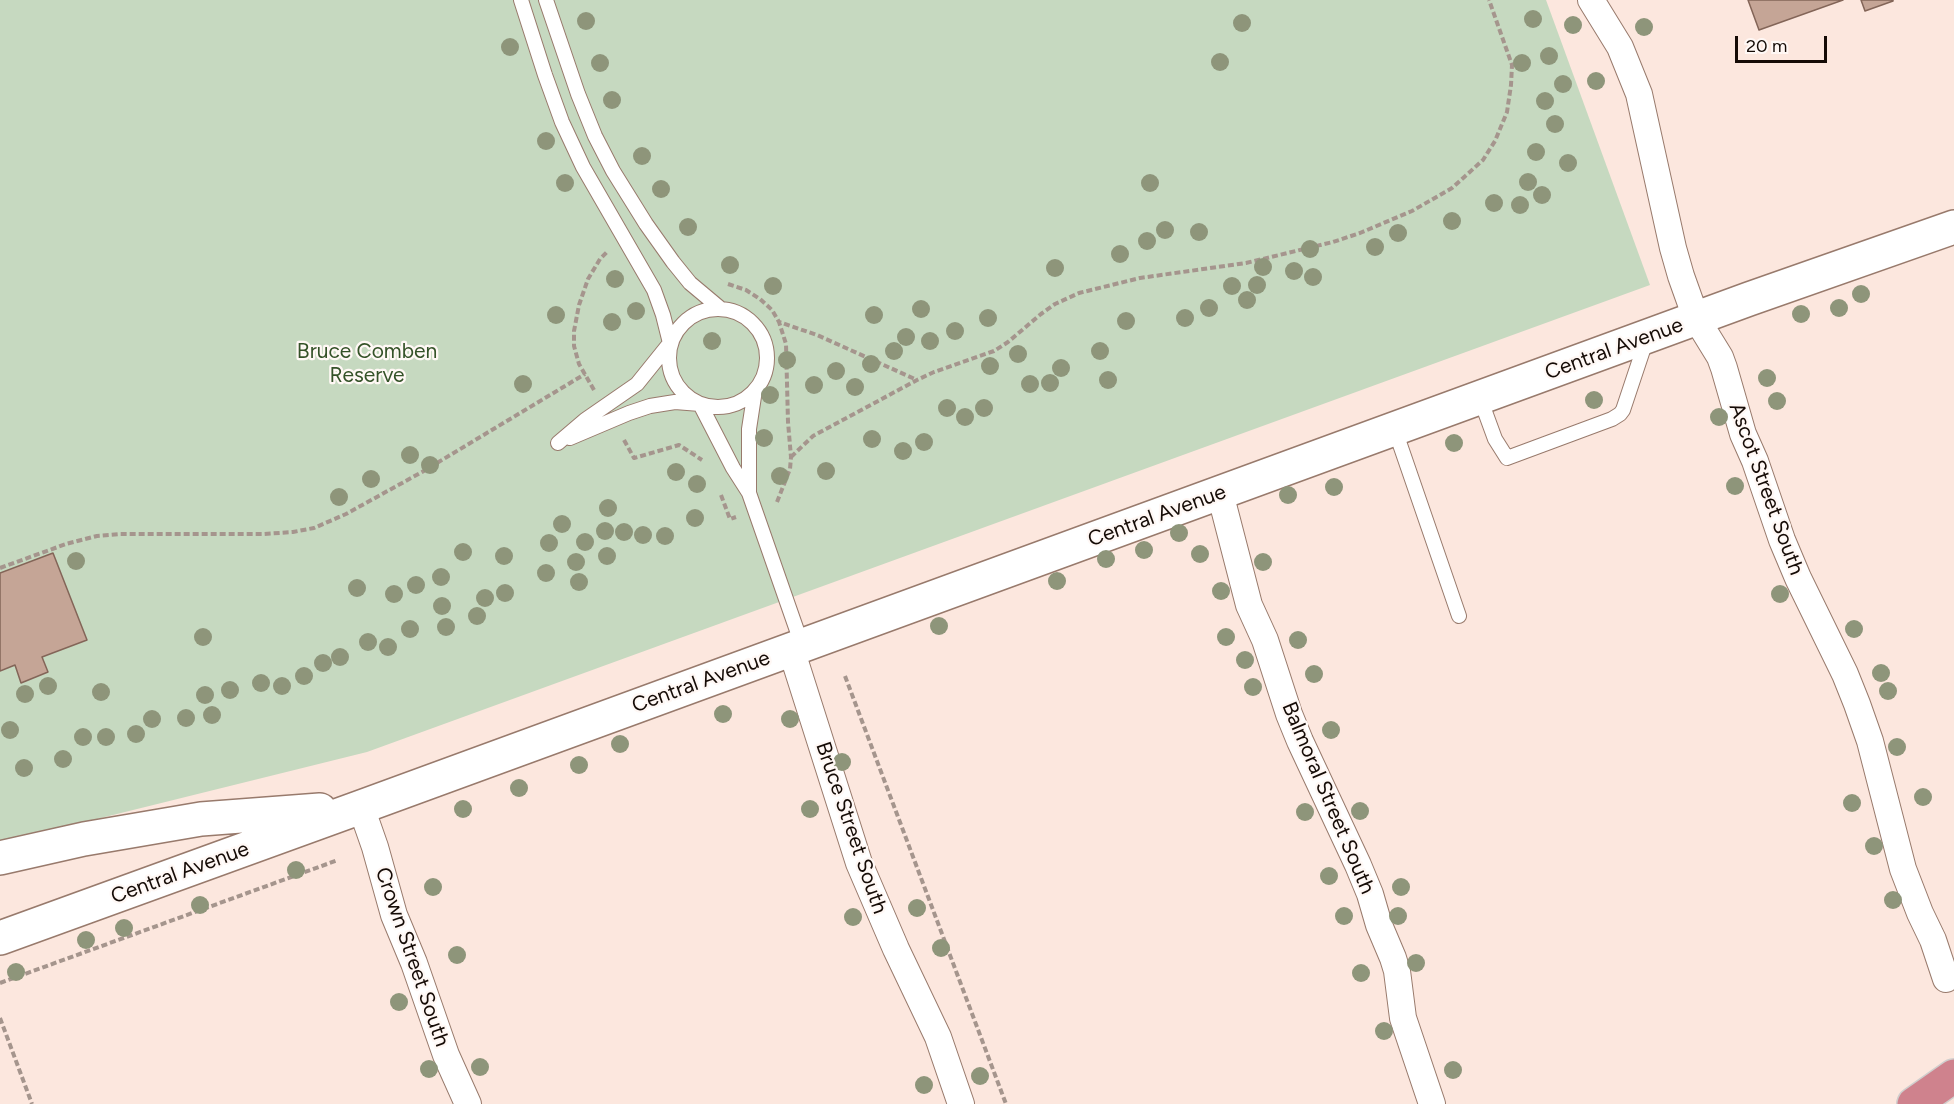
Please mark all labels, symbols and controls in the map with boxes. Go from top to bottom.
scale bar [1738,24,1830,62]
text: 20 m [1746,35,1787,57]
street label: Central Avenue [1542,312,1686,386]
park label: Bruce Comben Reserve [297,339,437,389]
street label: Ascot Street South [1723,400,1809,578]
street label: Central Avenue [1085,479,1229,553]
street label: Central Avenue [629,645,773,719]
street label: Balmoral Street South [1276,698,1380,898]
street label: Bruce Street South [810,739,892,917]
street label: Central Avenue [108,836,252,910]
street label: Crown Street South [369,864,455,1050]

